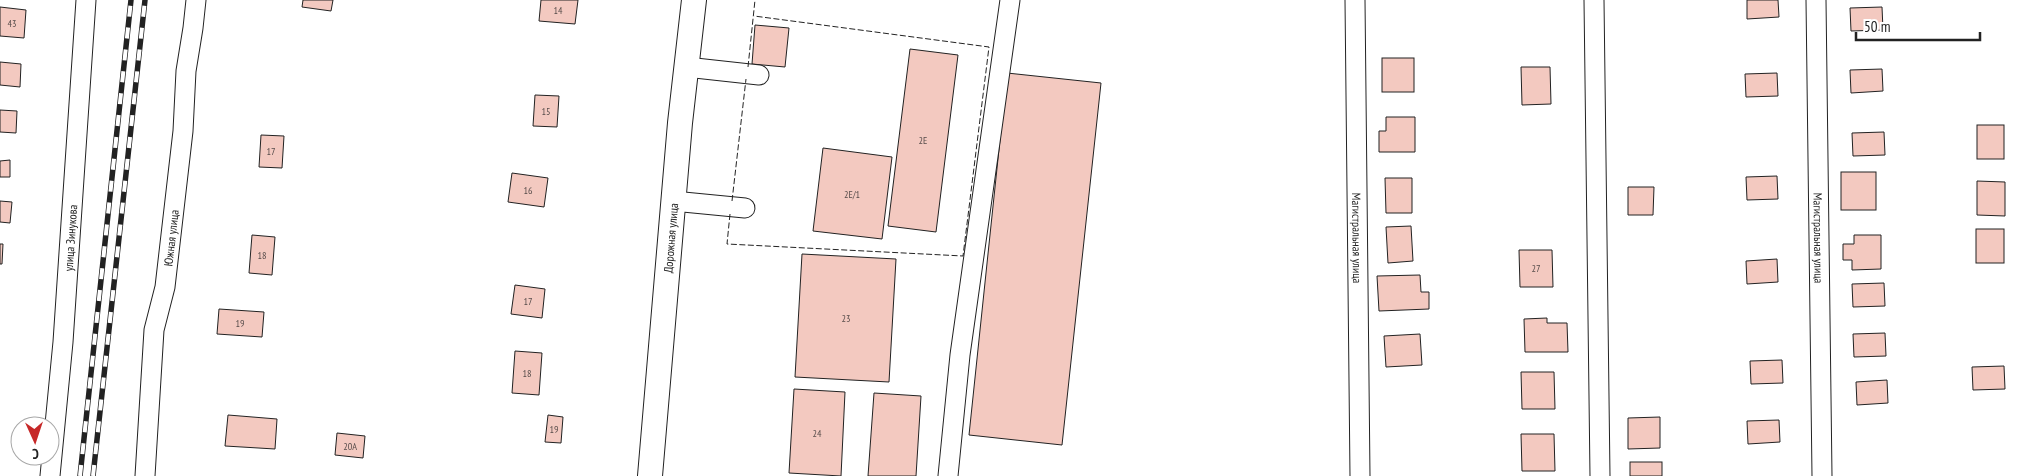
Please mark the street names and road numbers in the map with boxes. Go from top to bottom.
street label: Магистральная улица [1350,193,1365,284]
street label: Магистральная улица [1811,193,1827,284]
street label: Дорожная улица [660,202,681,273]
street label: улица Зинукова [60,204,80,272]
street label: Южная улица [160,209,181,267]

